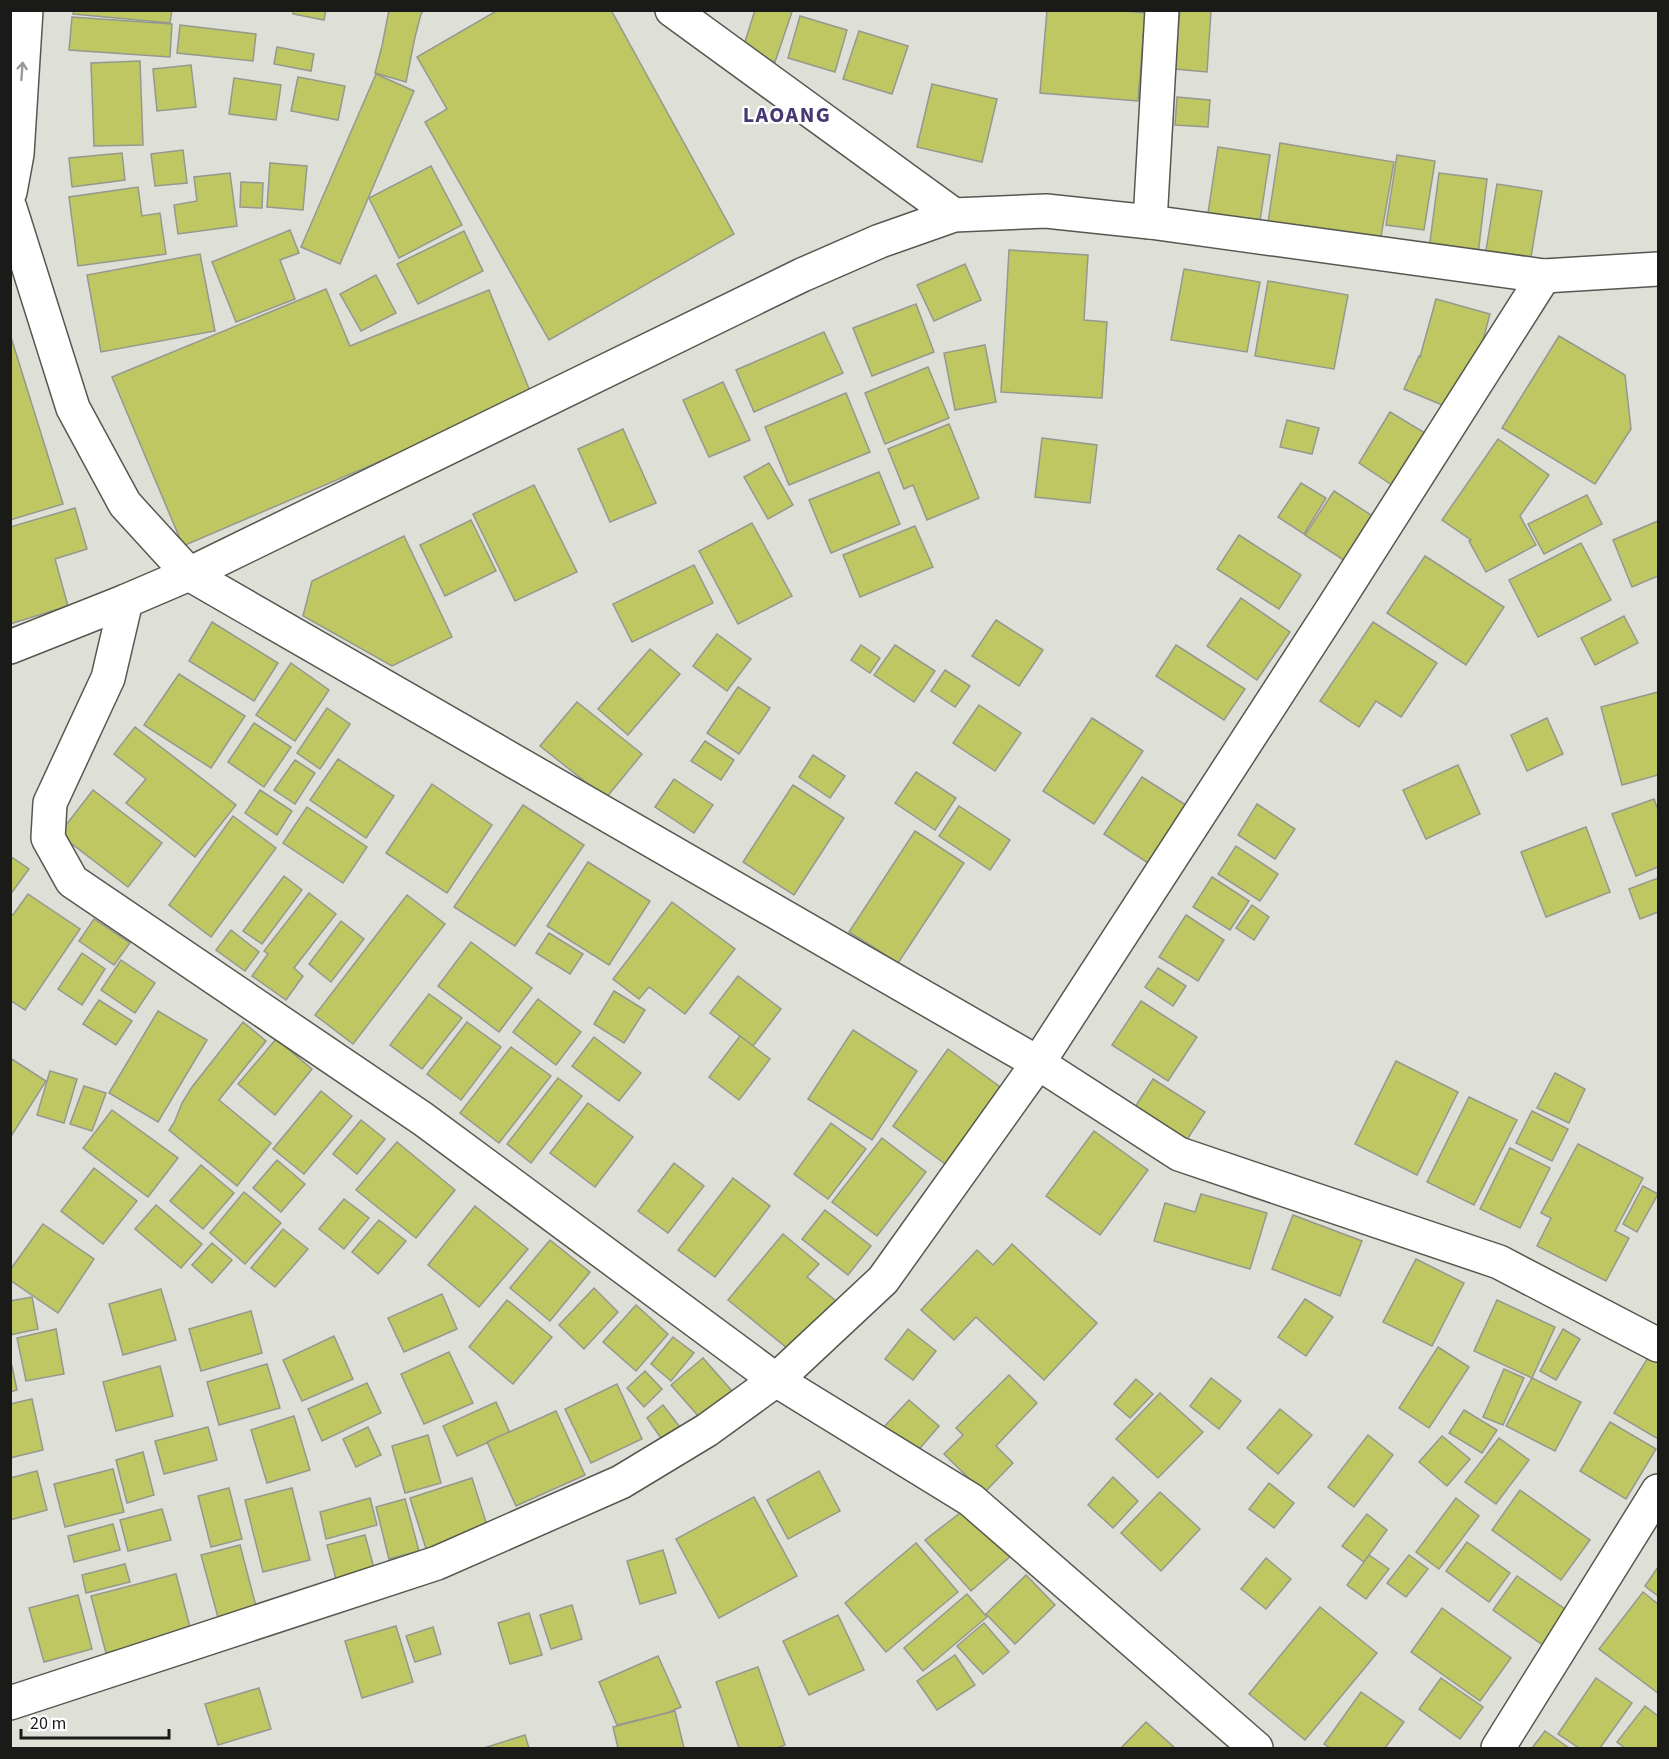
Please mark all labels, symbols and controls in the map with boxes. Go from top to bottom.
one-way arrow [17,62,28,82]
district label: LAOANG [743,99,831,131]
scale bar [21,1702,170,1740]
text: 20 m [30,1711,66,1736]

